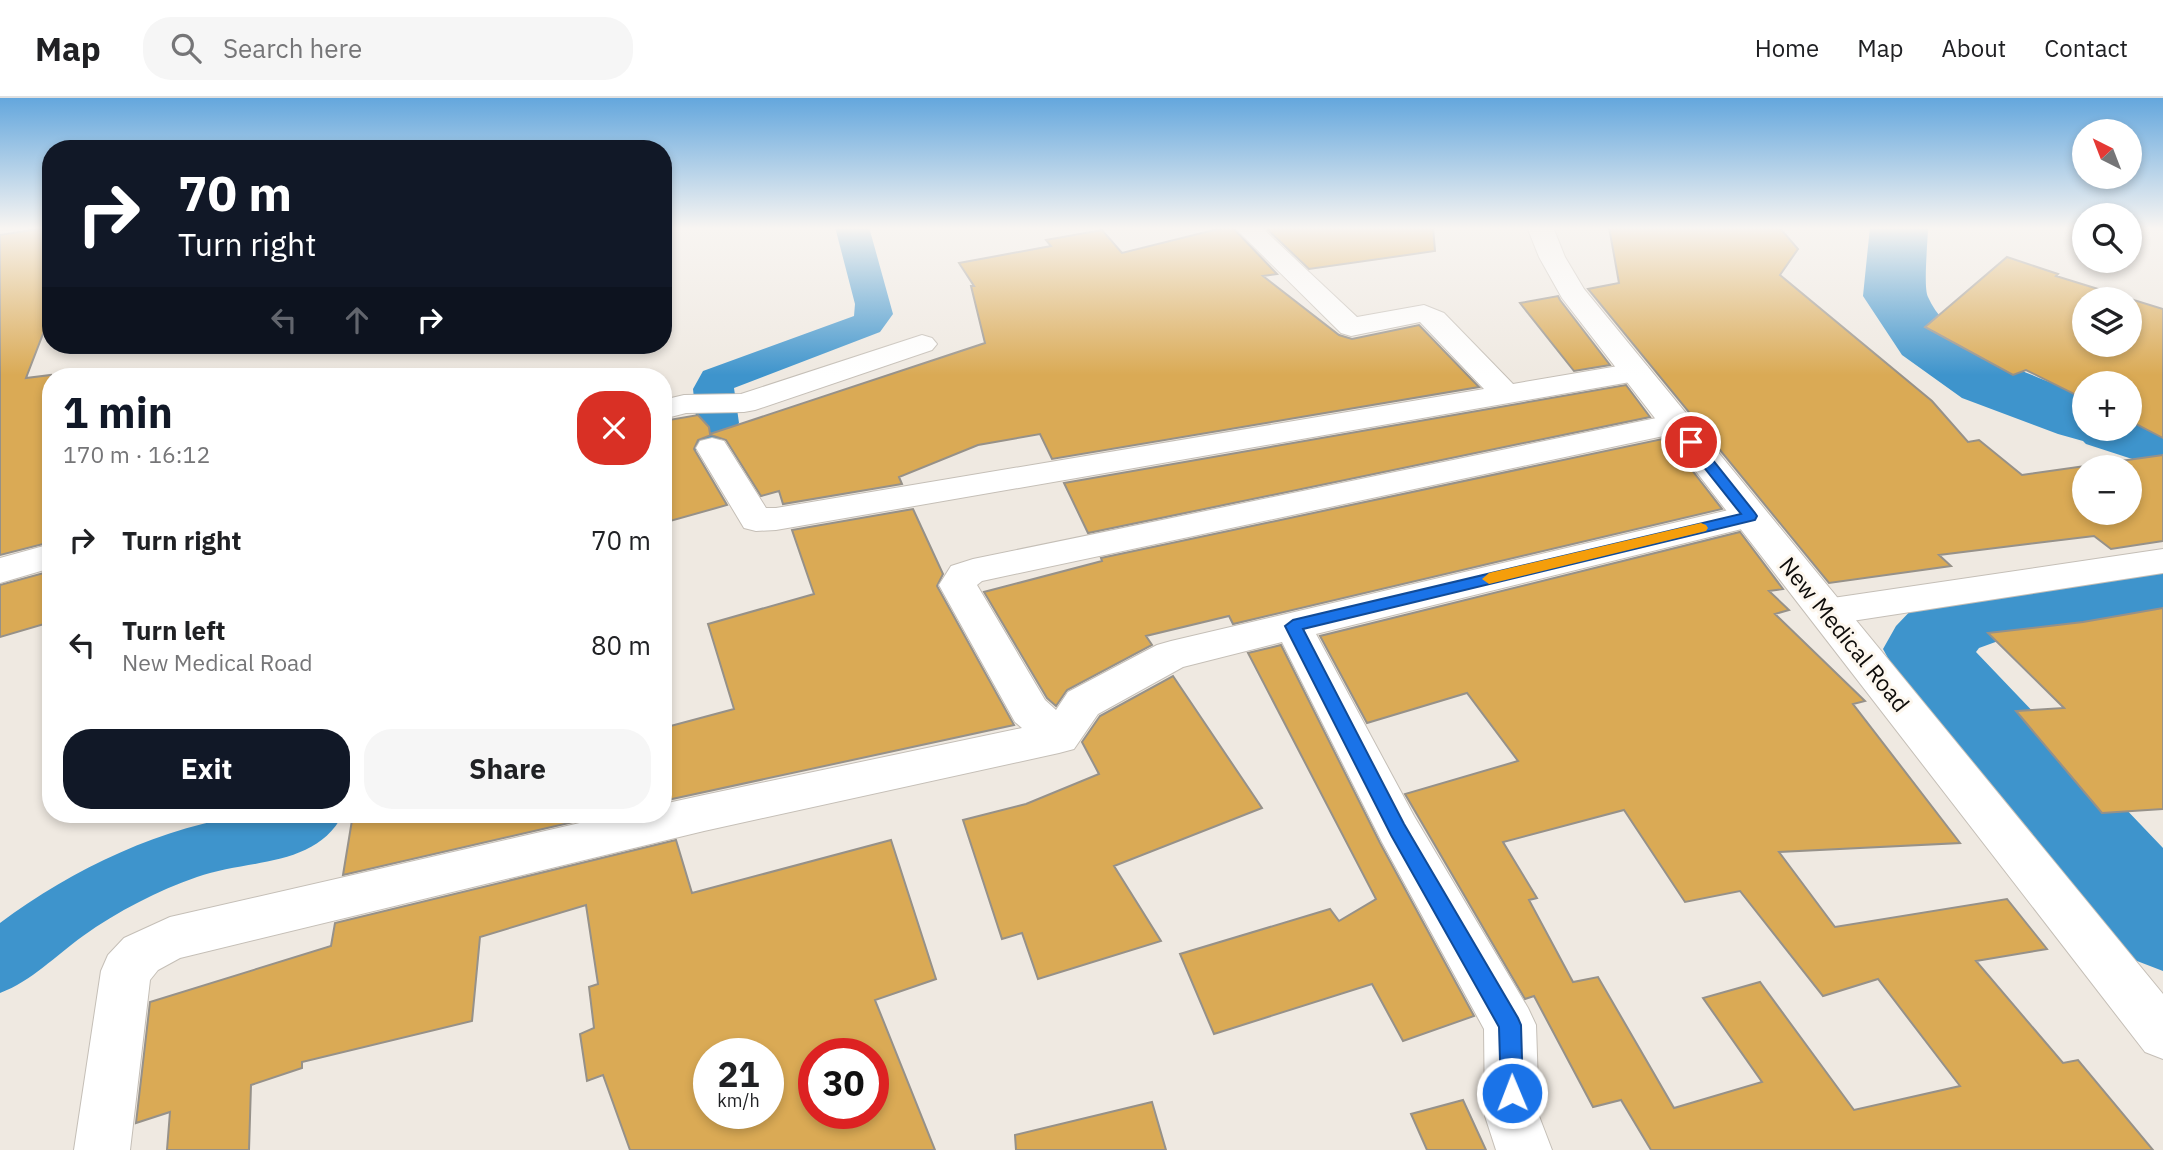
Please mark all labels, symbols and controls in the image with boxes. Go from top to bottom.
search box [143,17,633,80]
text: Map [35,27,101,70]
icon: search [167,29,205,67]
text: Search here [223,31,362,65]
text: Home [1755,32,1819,64]
text: Map [1857,32,1903,64]
text: About [1941,32,2006,64]
text: Contact [2044,32,2128,64]
north arrow [2072,119,2142,189]
map controls [2072,119,2142,525]
text: 70 m [178,161,292,224]
icon: right [63,168,154,259]
button: search [2072,203,2142,273]
text: Turn right [178,223,316,265]
button: layers [2072,287,2142,357]
icon: left [265,301,303,339]
icon: ahead [338,301,376,339]
icon: right [411,301,449,339]
button: + [2072,371,2142,441]
text: 1 min [63,385,173,440]
button: close [577,391,651,465]
pin [1661,412,1721,472]
icon: arrive [1672,423,1710,461]
text: 170 m · 16:12 [63,439,210,469]
button: − [2072,455,2142,525]
icon: right [63,521,101,559]
text: Turn right [122,523,241,557]
text: 70 m [591,523,651,557]
street label: New Medical Road [1773,550,1917,718]
text: Turn left [122,613,225,647]
icon: left [63,626,101,664]
text: 80 m [591,628,651,662]
text: New Medical Road [122,647,313,677]
button: Exit [63,729,350,809]
button: Share [364,729,651,809]
speed limit sign: 30 [798,1038,889,1129]
text: 21 [717,1051,760,1097]
position arrow [1475,1056,1549,1130]
text: km/h [717,1089,760,1112]

